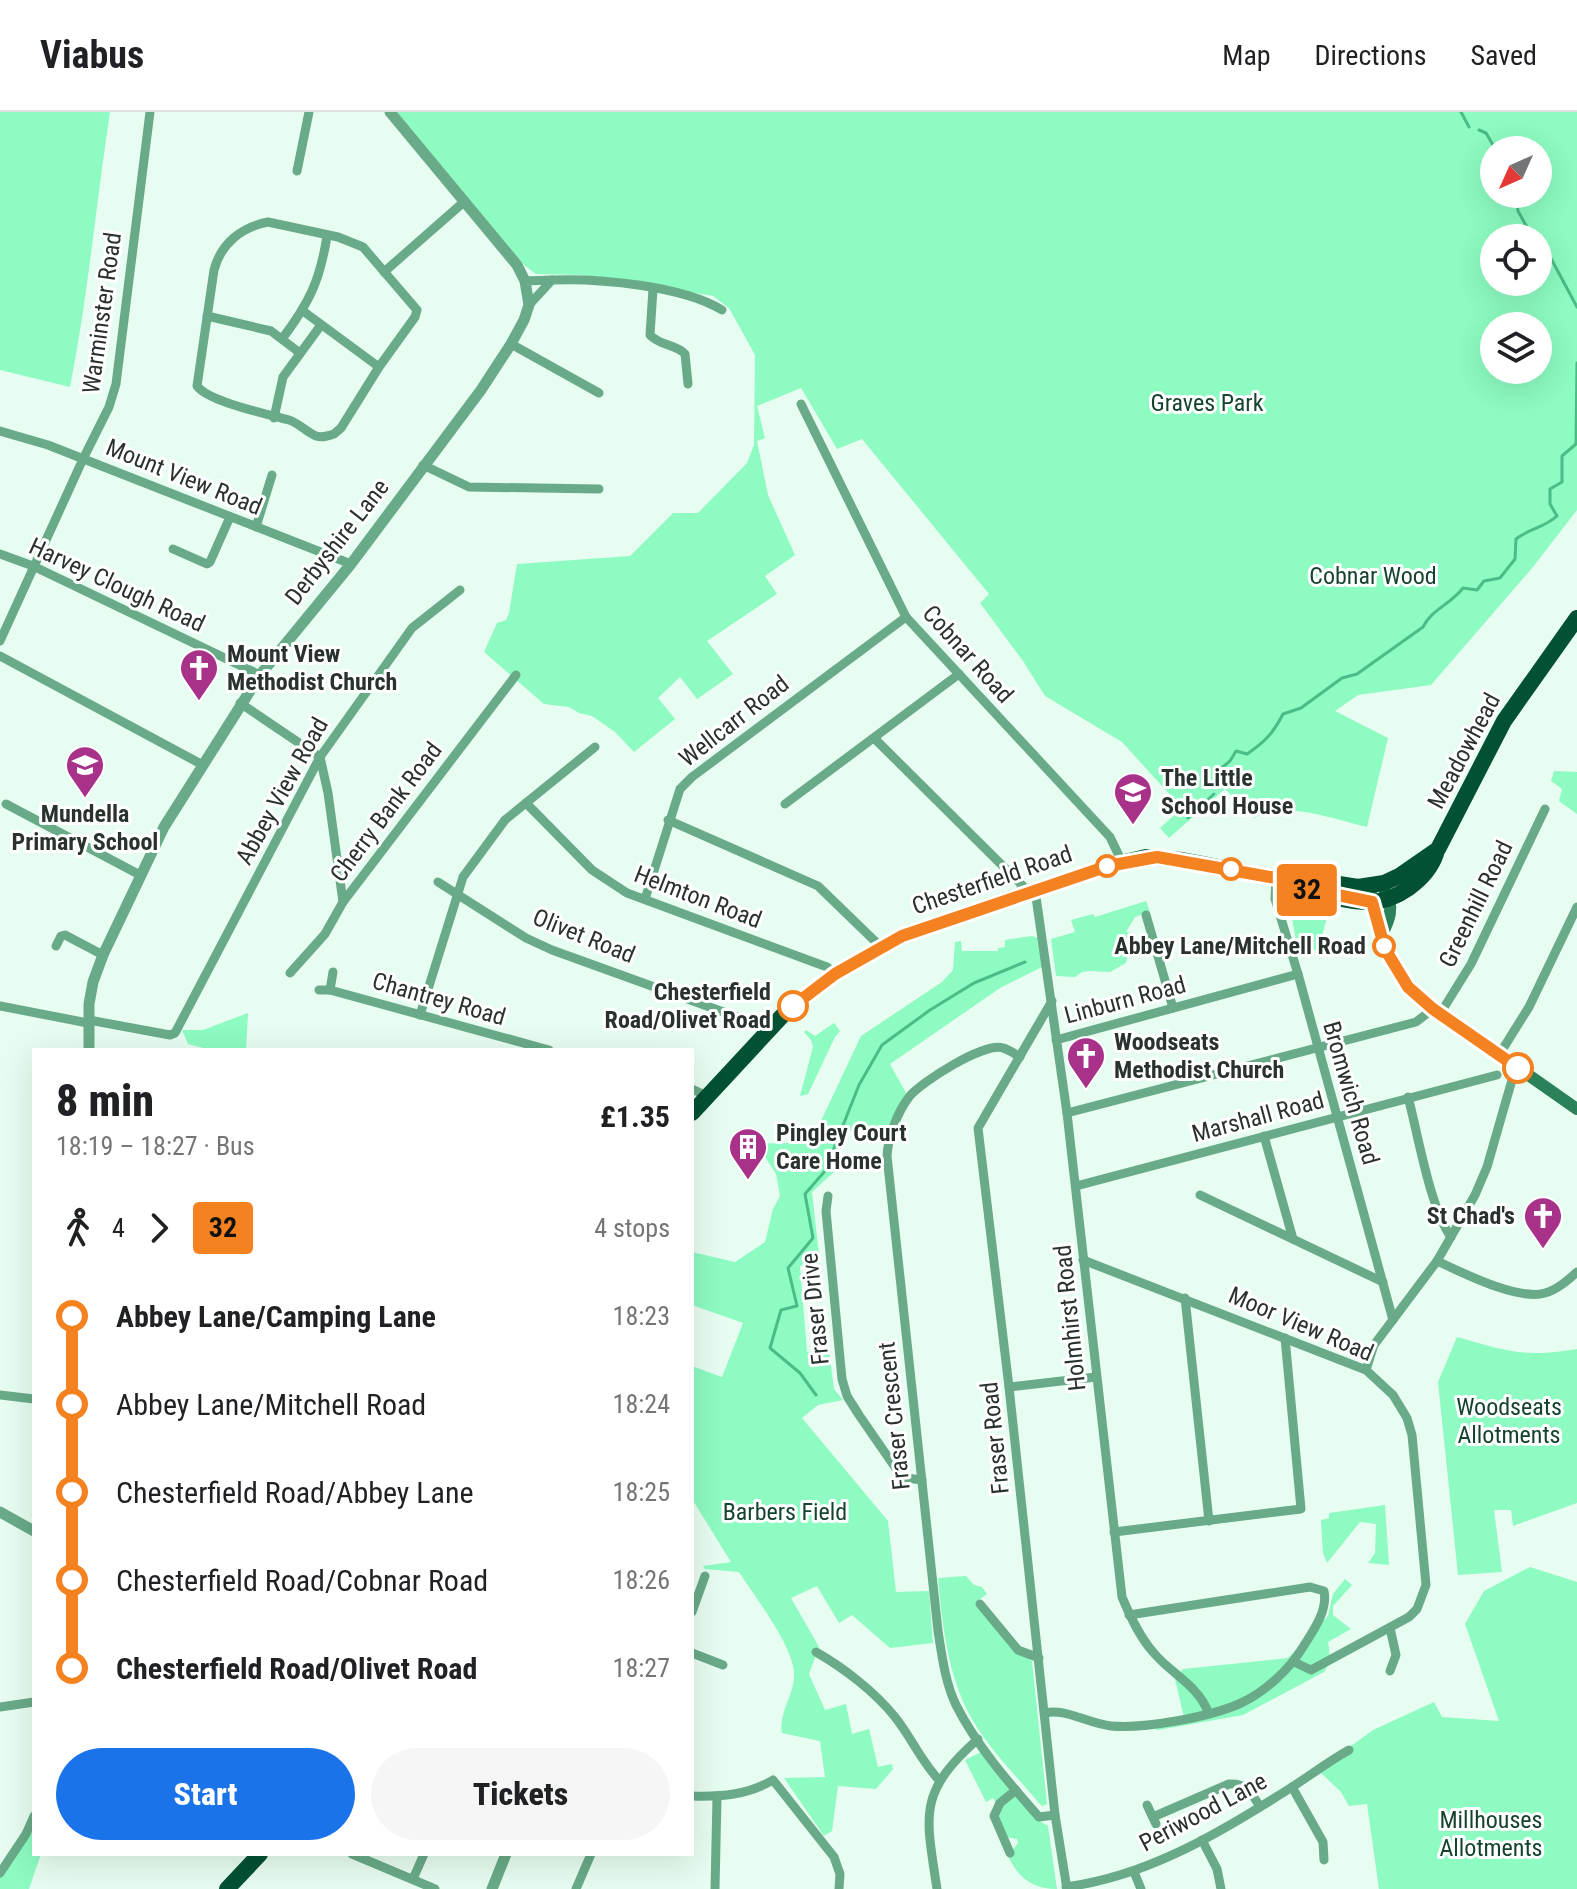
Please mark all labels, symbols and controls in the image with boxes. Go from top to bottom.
text: Viabus [40,33,144,77]
text: Map [1222,39,1271,72]
text: Directions [1315,39,1426,72]
text: Saved [1470,39,1537,72]
north arrow [1480,136,1552,208]
map controls [1480,136,1552,384]
button: locate [1480,224,1552,296]
street label: Warminster Road [77,231,127,395]
button: layers [1480,312,1552,384]
park label: Graves Park [1151,389,1264,417]
street label: Mount View Road [102,433,266,521]
street label: Derbyshire Lane [279,474,395,610]
street label: Harvey Clough Road [25,532,209,638]
park label: Cobnar Wood [1309,562,1437,590]
street label: Cobnar Road [917,599,1019,709]
place label: Mount View Methodist Church [227,640,397,696]
church icon: Mount View Methodist Church [178,647,220,702]
street label: Wellcarr Road [674,670,794,772]
street label: Meadowhead [1422,689,1506,813]
street label: Abbey View Road [230,713,334,869]
street label: Cherry Bank Road [324,737,448,887]
school or university icon: Mundella Primary School [64,744,106,799]
place label: The Little School House [1161,764,1293,820]
school or university icon: The Little School House [1112,771,1154,826]
place label: Mundella Primary School [12,800,158,856]
street label: Greenhill Road [1433,836,1519,972]
street label: Chesterfield Road [908,840,1076,920]
unlabelled marker [1096,855,1118,877]
unlabelled marker [1220,858,1242,880]
street label: Helmton Road [630,860,766,934]
line badge: 32 [1271,864,1343,916]
text: 32 [1293,873,1321,906]
street label: Olivet Road [529,903,639,969]
place label: Abbey Lane/Mitchell Road [1114,932,1366,960]
marker: Abbey Lane/Mitchell Road [1373,935,1395,957]
street label: Chantrey Road [369,967,509,1031]
street label: Linburn Road [1061,970,1189,1030]
place label: Chesterfield Road/Olivet Road [605,978,771,1034]
marker: Chesterfield Road/Olivet Road [778,991,808,1021]
street label: Bromwich Road [1317,1018,1385,1168]
place label: Woodseats Methodist Church [1114,1028,1284,1084]
church icon: Woodseats Methodist Church [1065,1035,1107,1090]
unlabelled marker [1503,1053,1533,1083]
text: 8 min [56,1075,154,1127]
street label: Marshall Road [1189,1086,1327,1148]
text: £1.35 [600,1099,670,1134]
place label: Pingley Court Care Home [776,1119,907,1175]
building icon: Pingley Court Care Home [727,1126,769,1181]
text: 18:19 – 18:27 · Bus [56,1131,255,1161]
church icon: St Chad's [1522,1195,1564,1250]
place label: St Chad's [1427,1202,1515,1230]
icon: walk [56,1206,100,1250]
icon: forward [137,1206,181,1250]
text: 32 [209,1211,237,1244]
text: 4 [112,1213,125,1243]
text: 4 stops [594,1213,670,1243]
street label: Holmhirst Road [1048,1244,1092,1392]
street label: Fraser Drive [795,1252,835,1366]
street label: Moor View Road [1224,1281,1378,1367]
text: Abbey Lane/Camping Lane [116,1299,436,1334]
text: 18:23 [613,1301,670,1331]
street label: Fraser Crescent [872,1341,916,1491]
street label: Fraser Road [975,1380,1015,1496]
text: Abbey Lane/Mitchell Road [116,1387,426,1422]
text: 18:24 [613,1389,670,1419]
park label: Woodseats Allotments [1456,1393,1562,1449]
text: Chesterfield Road/Abbey Lane [116,1475,473,1510]
text: 18:25 [613,1477,670,1507]
park label: Barbers Field [723,1498,847,1526]
text: Chesterfield Road/Cobnar Road [116,1563,488,1598]
text: 18:26 [613,1565,670,1595]
text: Chesterfield Road/Olivet Road [116,1651,477,1686]
text: 18:27 [613,1653,670,1683]
button: Start [56,1748,355,1840]
button: Tickets [371,1748,670,1840]
street label: Periwood Lane [1135,1767,1271,1857]
park label: Millhouses Allotments [1439,1806,1543,1862]

